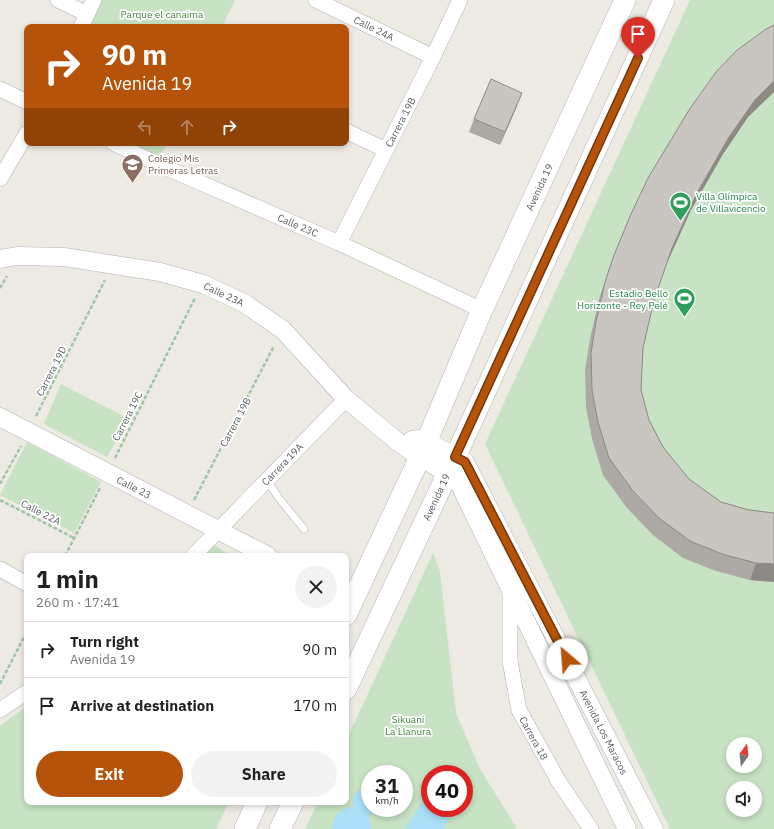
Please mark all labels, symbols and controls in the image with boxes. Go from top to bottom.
park label: Parque el canaima [121,8,204,21]
street label: Calle 24A [352,13,397,44]
pin [621,17,655,58]
icon: arrive [627,23,649,45]
text: 90 m [102,36,167,73]
icon: right [36,40,88,92]
text: Avenida 19 [102,72,192,95]
street label: Carrera 19B [382,95,419,149]
icon: left [134,116,156,138]
icon: ahead [176,116,198,138]
icon: right [218,116,240,138]
school or university icon: Colegio Mis Primeras Letras [120,151,146,184]
place label: Colegio Mis Primeras Letras [148,152,218,177]
street label: Avenida 19 [523,162,556,213]
sports icon: Villa Olímpica de Villavicencio [668,189,694,222]
place label: Villa Olímpica de Villavicencio [696,190,766,215]
street label: Calle 23C [275,211,320,240]
street label: Calle 23A [201,279,247,310]
sports icon: Estadio Bello Horizonte - Rey Pelé [671,286,697,319]
place label: Estadio Bello Horizonte - Rey Pelé [577,287,669,312]
street label: Carrera 19D [33,344,70,398]
street label: Carrera 19C [109,389,145,443]
street label: Carrera 19B [217,395,254,449]
street label: Carrera 19A [259,440,306,488]
street label: Avenida 19 [420,472,453,523]
street label: Calle 23 [114,473,153,502]
street label: Calle 22A [19,497,63,528]
text: 1 min [36,563,99,595]
button: close [295,566,337,608]
text: 260 m · 17:41 [36,594,119,611]
text: Turn right [70,632,139,651]
position arrow [546,638,588,680]
icon: right [36,639,58,661]
text: 90 m [302,640,337,659]
text: Avenida 19 [70,651,135,668]
street label: Avenida Los Maracos [576,687,631,777]
icon: arrive [36,695,58,717]
text: Arrive at destination [70,696,214,715]
text: 170 m [293,696,337,715]
park label: Sikuani La Llanura [385,713,432,738]
street label: Carrera 18 [516,714,551,762]
north arrow [726,737,762,773]
map controls [726,737,762,817]
button: Exit [36,751,183,797]
button: Share [191,751,337,797]
speed limit sign: 40 [421,765,473,817]
text: 31 [375,772,399,799]
button: sound [726,781,762,817]
text: km/h [375,794,399,807]

